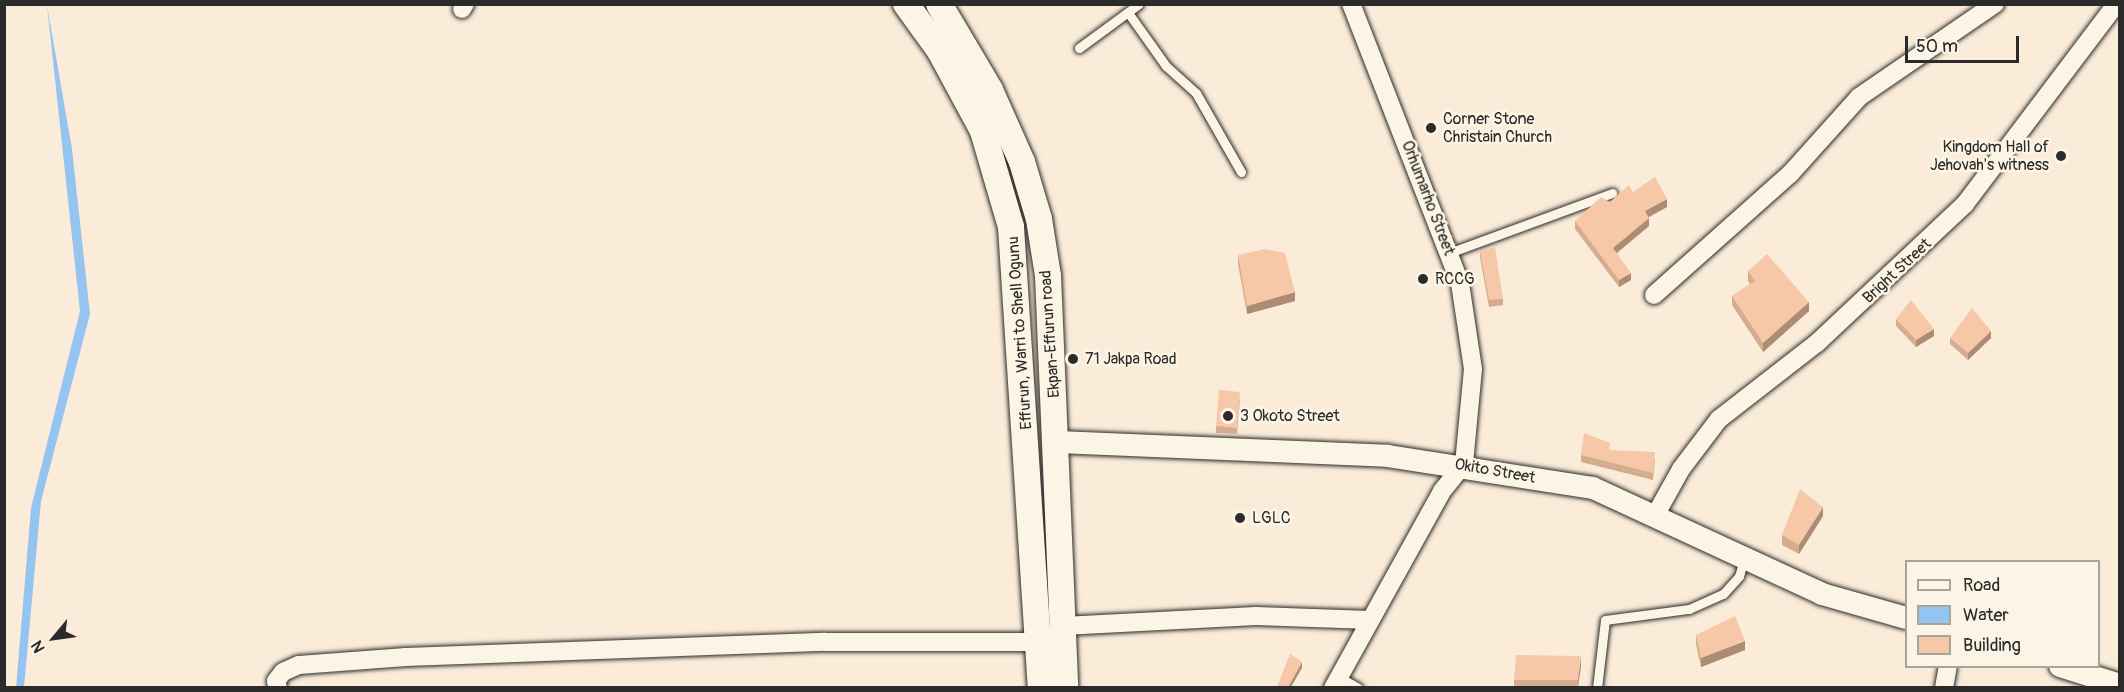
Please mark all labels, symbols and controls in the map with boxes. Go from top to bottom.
scale bar [1908,24,2022,62]
text: 50 m [1916,35,1958,58]
place label: Corner Stone Christain Church [1443,109,1552,147]
marker: Corner Stone Christain Church [1424,121,1438,135]
place label: Kingdom Hall of Jehovah's witness [1930,137,2049,175]
street label: Orhumarho Street [1397,138,1459,258]
marker: Kingdom Hall of Jehovah's witness [2054,149,2068,163]
street label: Bright Street [1859,234,1935,308]
street label: Effurun, Warri to Shell Ogunu [1004,236,1036,430]
place label: RCCG [1435,269,1475,289]
street label: Ekpan-Effurun road [1036,270,1064,398]
marker: RCCG [1416,272,1430,286]
place label: 71 Jakpa Road [1085,349,1177,369]
marker: 71 Jakpa Road [1066,352,1080,366]
place label: 3 Okoto Street [1240,406,1340,426]
marker: 3 Okoto Street [1221,409,1235,423]
street label: Okito Street [1453,454,1537,488]
place label: LGLC [1252,508,1291,528]
marker: LGLC [1233,511,1247,525]
legend [1905,560,2100,668]
text: Road [1963,574,2000,597]
text: Water [1963,604,2009,627]
north arrow [24,608,84,668]
text: Building [1963,634,2021,657]
text: N [27,637,50,656]

